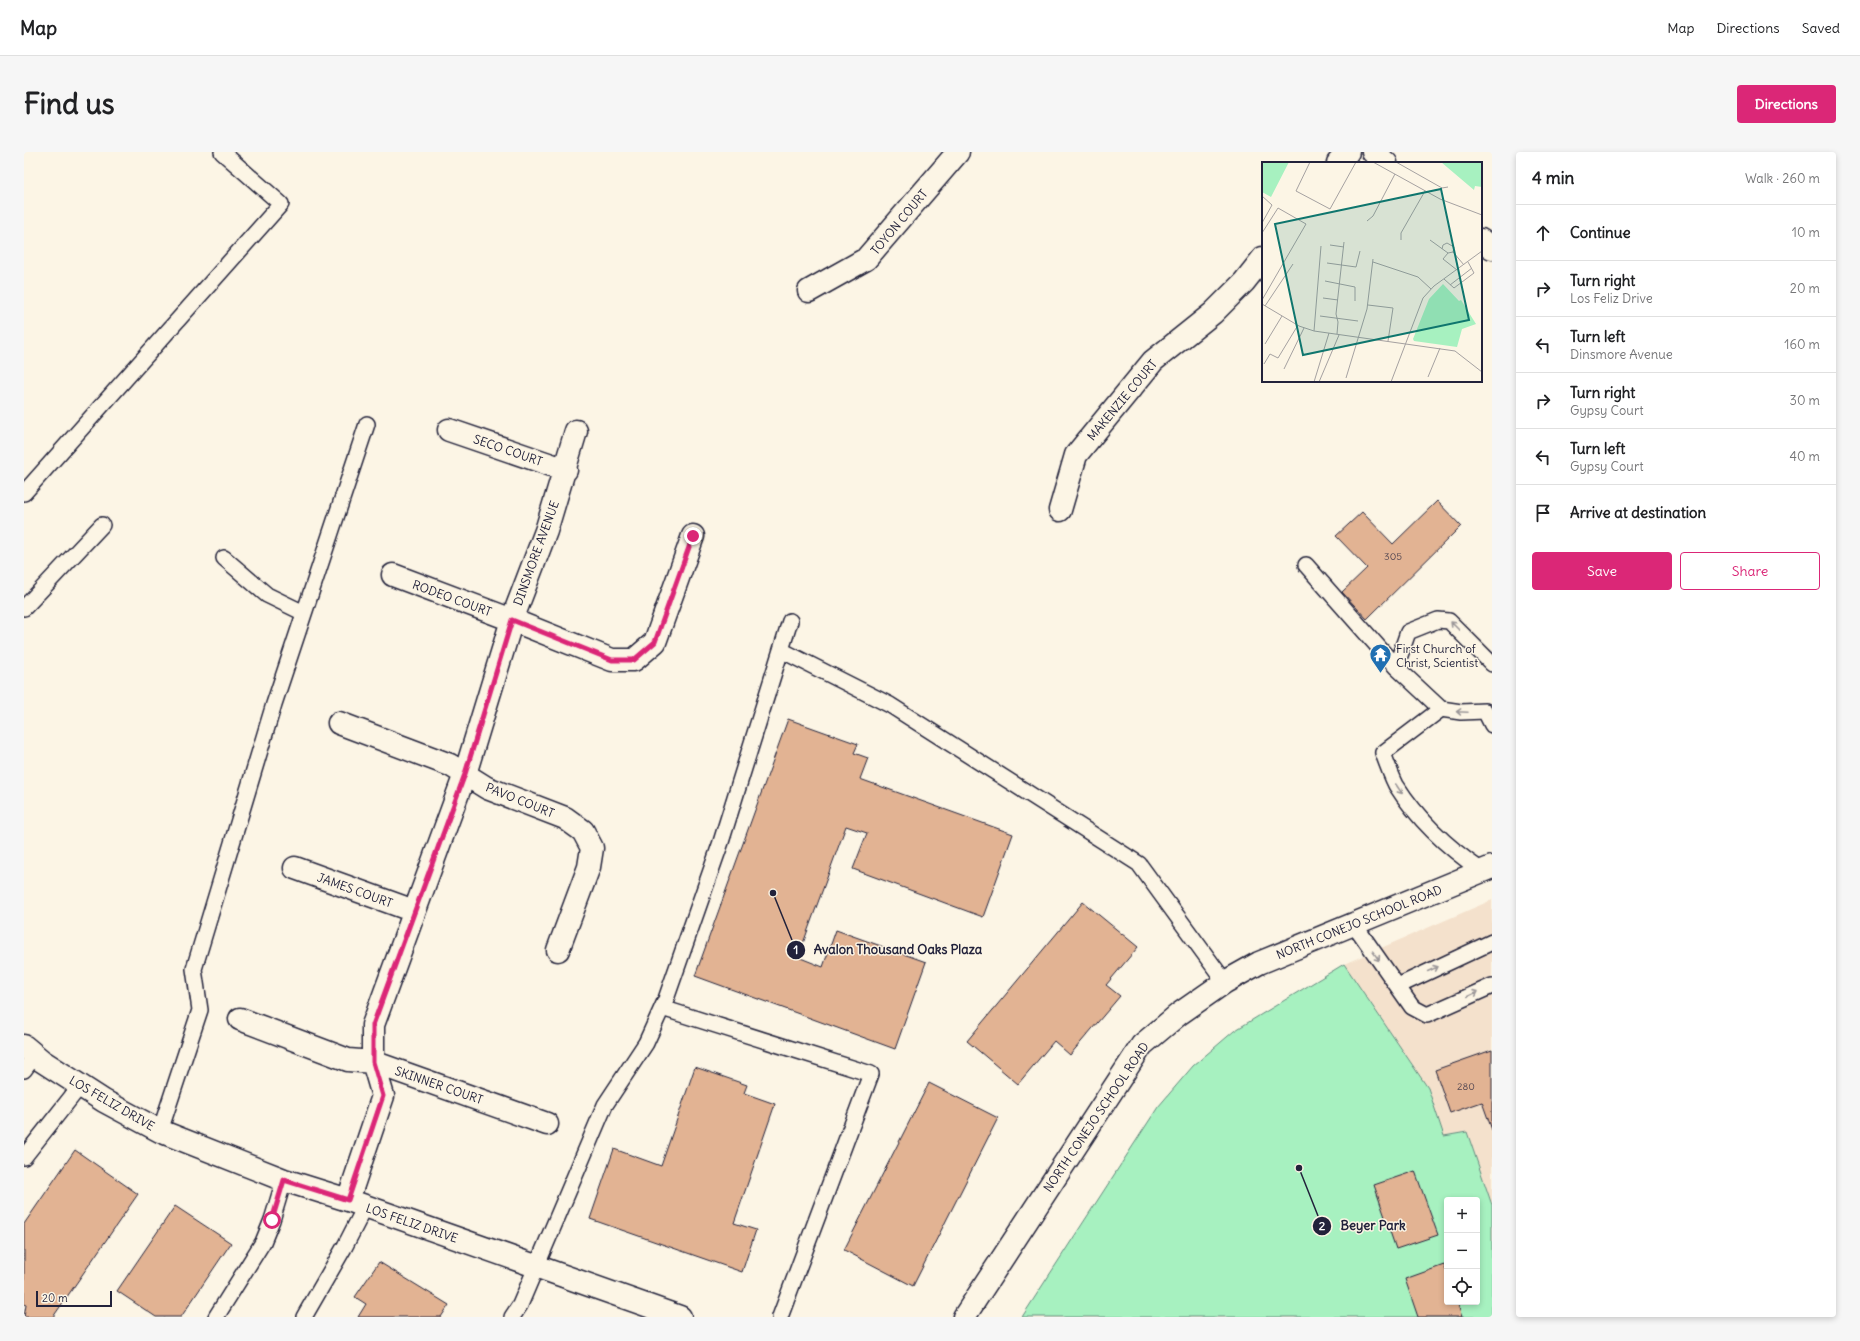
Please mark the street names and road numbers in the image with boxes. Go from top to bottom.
street label: TOYON COURT [867,186,931,258]
street label: MAKENZIE COURT [1084,357,1160,443]
street label: SECO COURT [471,431,545,469]
street label: DINSMORE AVENUE [510,499,562,607]
street label: RODEO COURT [410,577,494,619]
street label: PAVO COURT [484,779,556,821]
street label: JAMES COURT [315,869,395,911]
street label: NORTH CONEJO SCHOOL ROAD [1274,882,1444,962]
street label: NORTH CONEJO SCHOOL ROAD [1040,1039,1152,1195]
street label: SKINNER COURT [393,1063,485,1107]
street label: LOS FELIZ DRIVE [67,1072,157,1134]
street label: LOS FELIZ DRIVE [364,1200,460,1246]

